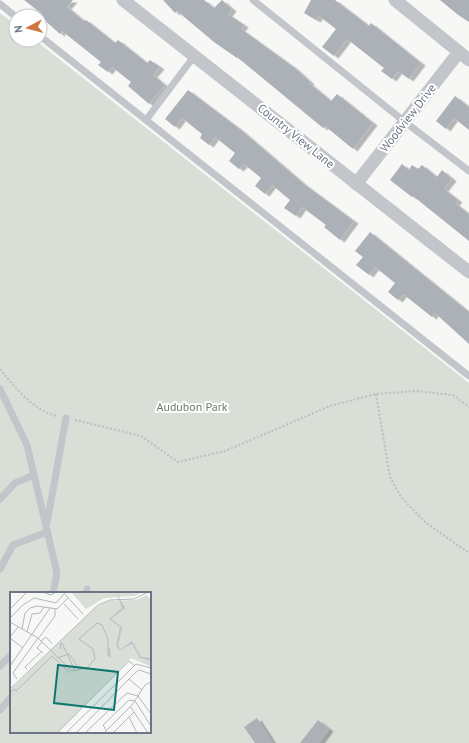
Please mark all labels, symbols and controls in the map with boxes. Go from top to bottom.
north arrow [8,8,48,48]
text: N [11,25,25,34]
street label: Woodview Drive [376,81,439,155]
street label: Country View Lane [255,100,338,171]
park label: Audubon Park [156,399,228,414]
inset map [10,592,151,733]

